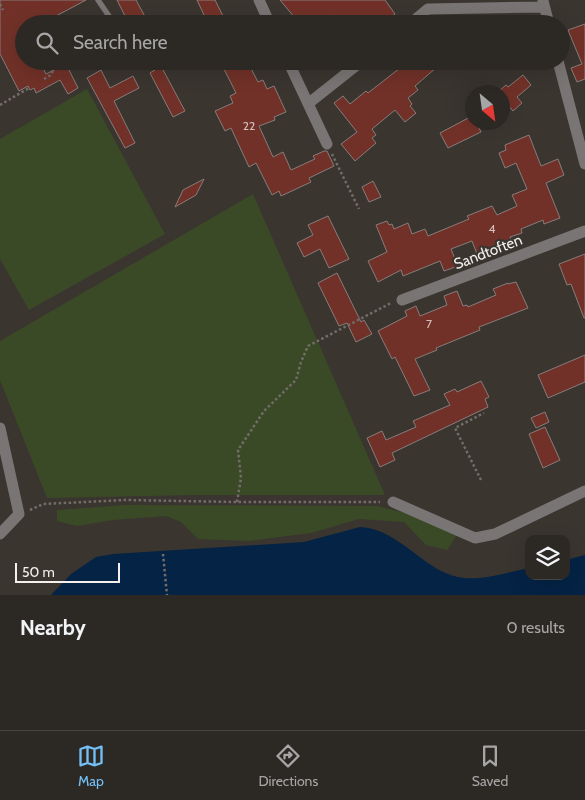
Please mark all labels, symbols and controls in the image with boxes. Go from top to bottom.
search box [15,15,570,70]
icon: search [33,29,61,57]
text: Search here [73,31,167,54]
north arrow [465,85,510,130]
house number: 22 [243,118,255,133]
house number: 4 [489,221,496,236]
street label: Sandtoften [451,231,525,273]
house number: 7 [426,316,432,331]
map controls [525,535,570,580]
button: layers [525,535,570,580]
scale bar [15,560,120,583]
text: 50 m [22,563,55,581]
text: Nearby [20,615,86,640]
text: 0 results [506,618,565,637]
tab: Map [77,742,105,790]
tab: Directions [258,742,318,790]
tab: Saved [472,742,508,790]

